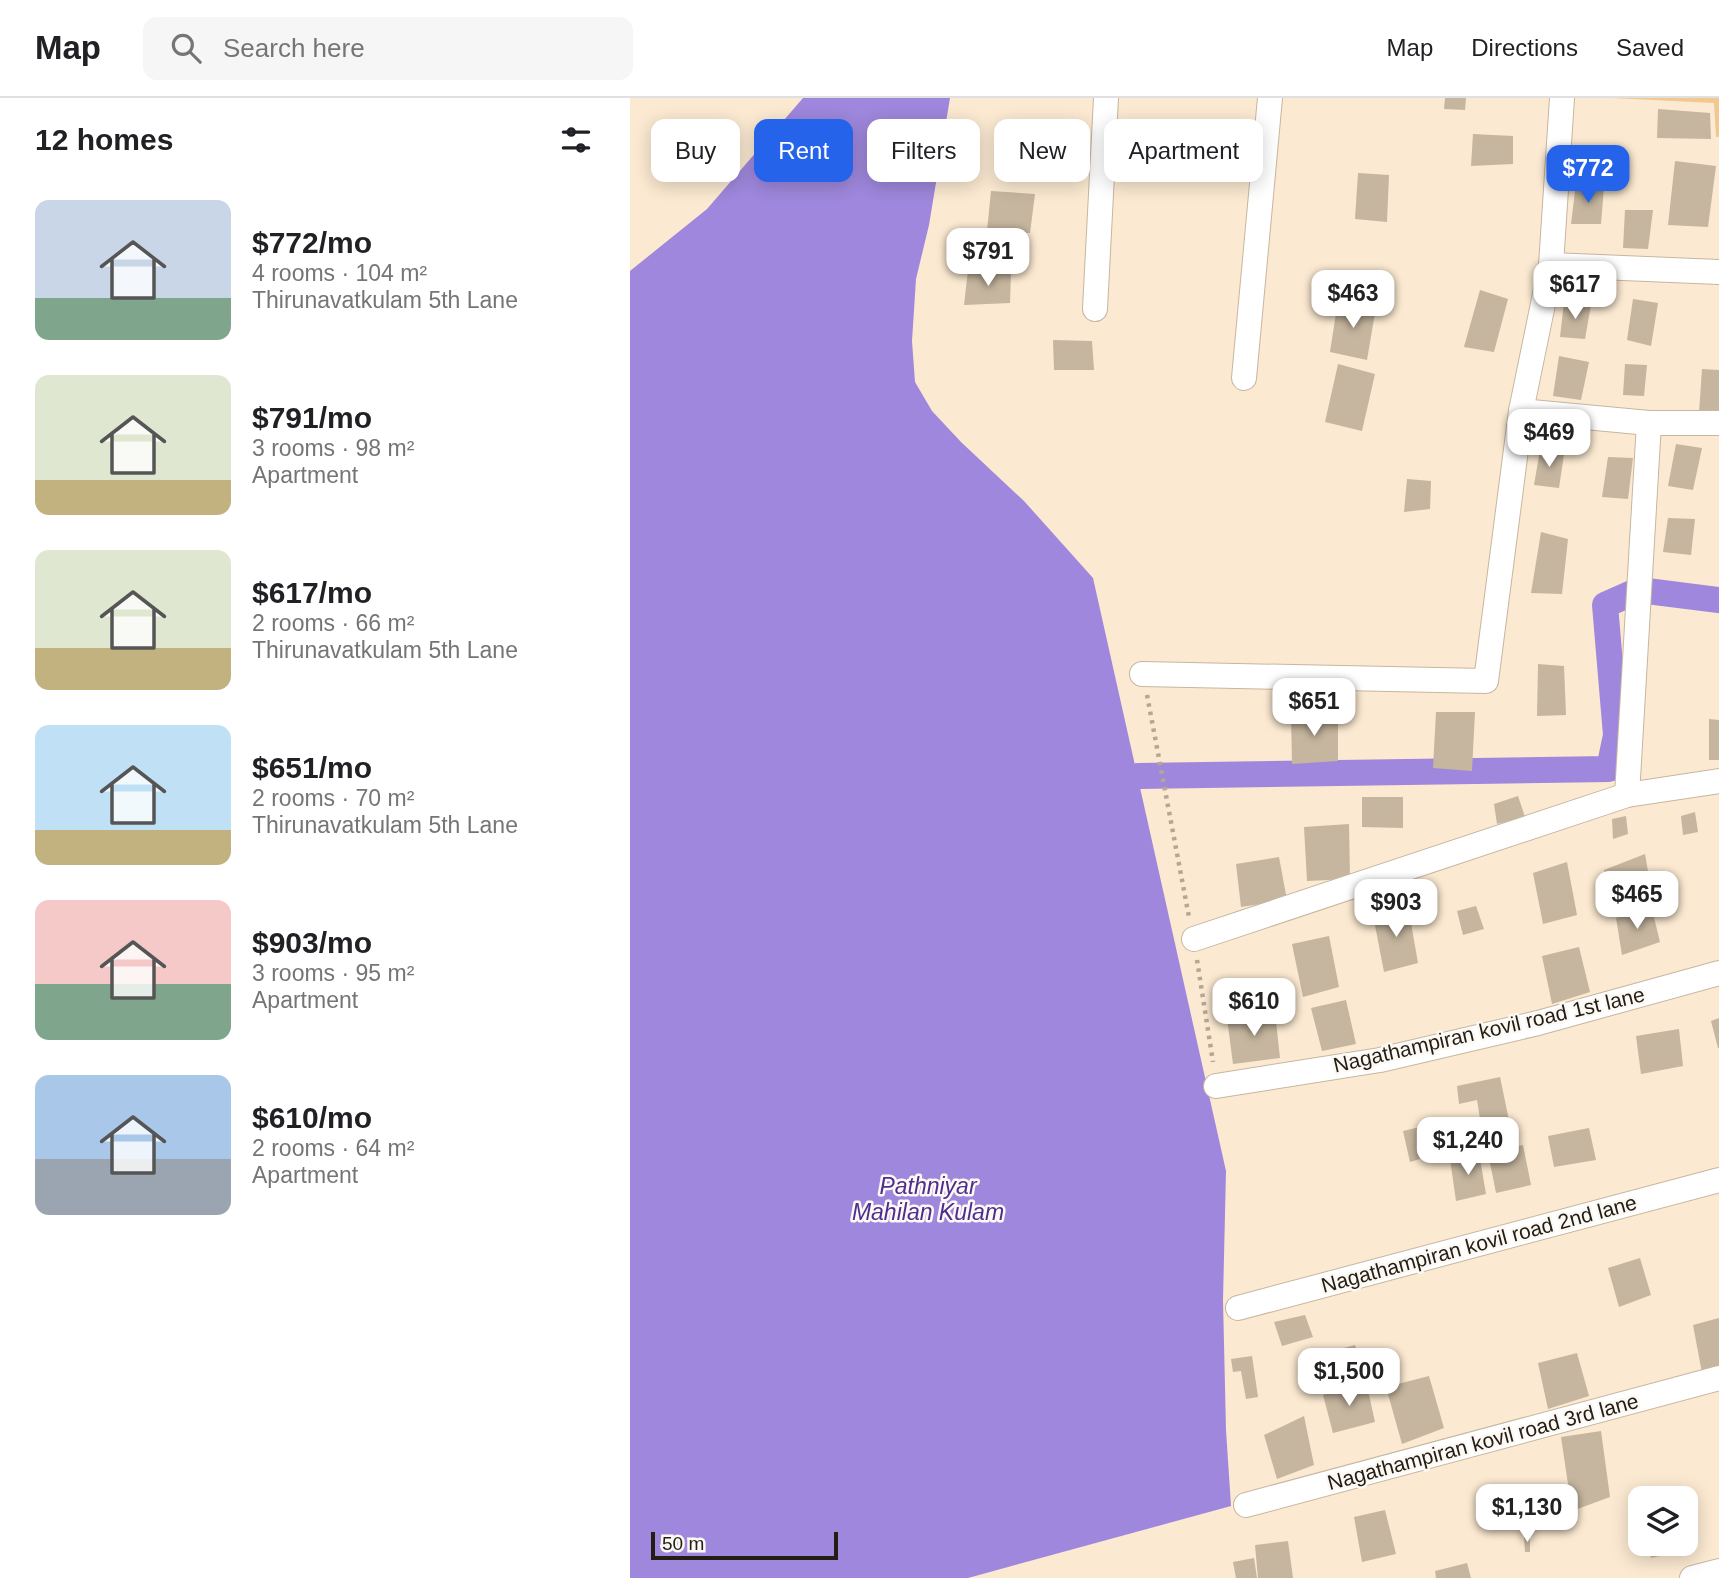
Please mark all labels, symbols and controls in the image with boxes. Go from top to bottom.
search box [143,17,633,80]
text: Map [35,29,101,66]
icon: search [167,29,205,67]
text: Search here [223,33,365,63]
text: Map [1387,34,1433,61]
text: Directions [1471,34,1578,61]
text: Saved [1616,34,1684,61]
chip: Buy [651,119,740,182]
chip: Rent [754,119,853,182]
chip: Filters [867,119,980,182]
chip: New [994,119,1090,182]
chip: Apartment [1104,119,1263,182]
icon: filters [557,121,595,159]
text: 12 homes [35,123,173,156]
pin: $772 [1547,146,1629,205]
text: $772 [1562,155,1614,181]
text: $772/mo [252,226,372,259]
icon: home [91,228,175,312]
pin: $791 [947,228,1029,288]
text: $791 [962,238,1014,264]
text: 4 rooms · 104 m² [252,260,427,286]
pin: $617 [1534,262,1616,321]
pin: $463 [1312,271,1394,330]
text: $617 [1549,271,1601,297]
text: $463 [1327,280,1379,306]
text: Thirunavatkulam 5th Lane [252,287,518,313]
text: $791/mo [252,401,372,434]
icon: home [91,403,175,487]
pin: $469 [1508,410,1590,469]
text: $469 [1523,419,1575,445]
text: 3 rooms · 98 m² [252,435,414,461]
text: Apartment [252,462,358,488]
text: $617/mo [252,576,372,609]
icon: home [91,578,175,662]
text: 2 rooms · 66 m² [252,610,414,636]
text: Thirunavatkulam 5th Lane [252,637,518,663]
pin: $651 [1273,678,1355,738]
text: $651 [1288,688,1340,714]
text: $651/mo [252,751,372,784]
icon: home [91,753,175,837]
text: 2 rooms · 70 m² [252,785,414,811]
text: Thirunavatkulam 5th Lane [252,812,518,838]
pin: $465 [1596,872,1678,931]
pin: $903 [1355,880,1437,939]
text: $465 [1611,881,1663,907]
text: $903 [1370,889,1422,915]
text: $903/mo [252,926,372,959]
icon: home [91,928,175,1012]
text: 3 rooms · 95 m² [252,960,414,986]
pin: $610 [1213,978,1295,1038]
street label: Nagathampiran kovil road 1st lane [1331,982,1647,1077]
text: Apartment [252,987,358,1013]
text: $610 [1228,988,1280,1014]
text: $610/mo [252,1101,372,1134]
icon: home [91,1103,175,1187]
pin: $1,240 [1411,1118,1525,1177]
text: $1,240 [1433,1127,1503,1153]
text: 2 rooms · 64 m² [252,1135,414,1161]
text: Apartment [252,1162,358,1188]
water label: Pathniyar Mahilan Kulam [852,1173,1004,1225]
street label: Nagathampiran kovil road 2nd lane [1319,1190,1639,1297]
pin: $1,500 [1292,1348,1406,1408]
text: $1,500 [1314,1358,1384,1384]
street label: Nagathampiran kovil road 3rd lane [1325,1389,1641,1494]
pin: $1,130 [1470,1484,1584,1544]
map controls [1628,1486,1698,1556]
button: layers [1628,1486,1698,1556]
text: $1,130 [1492,1494,1562,1520]
scale bar [651,1529,838,1561]
text: 50 m [662,1533,704,1554]

